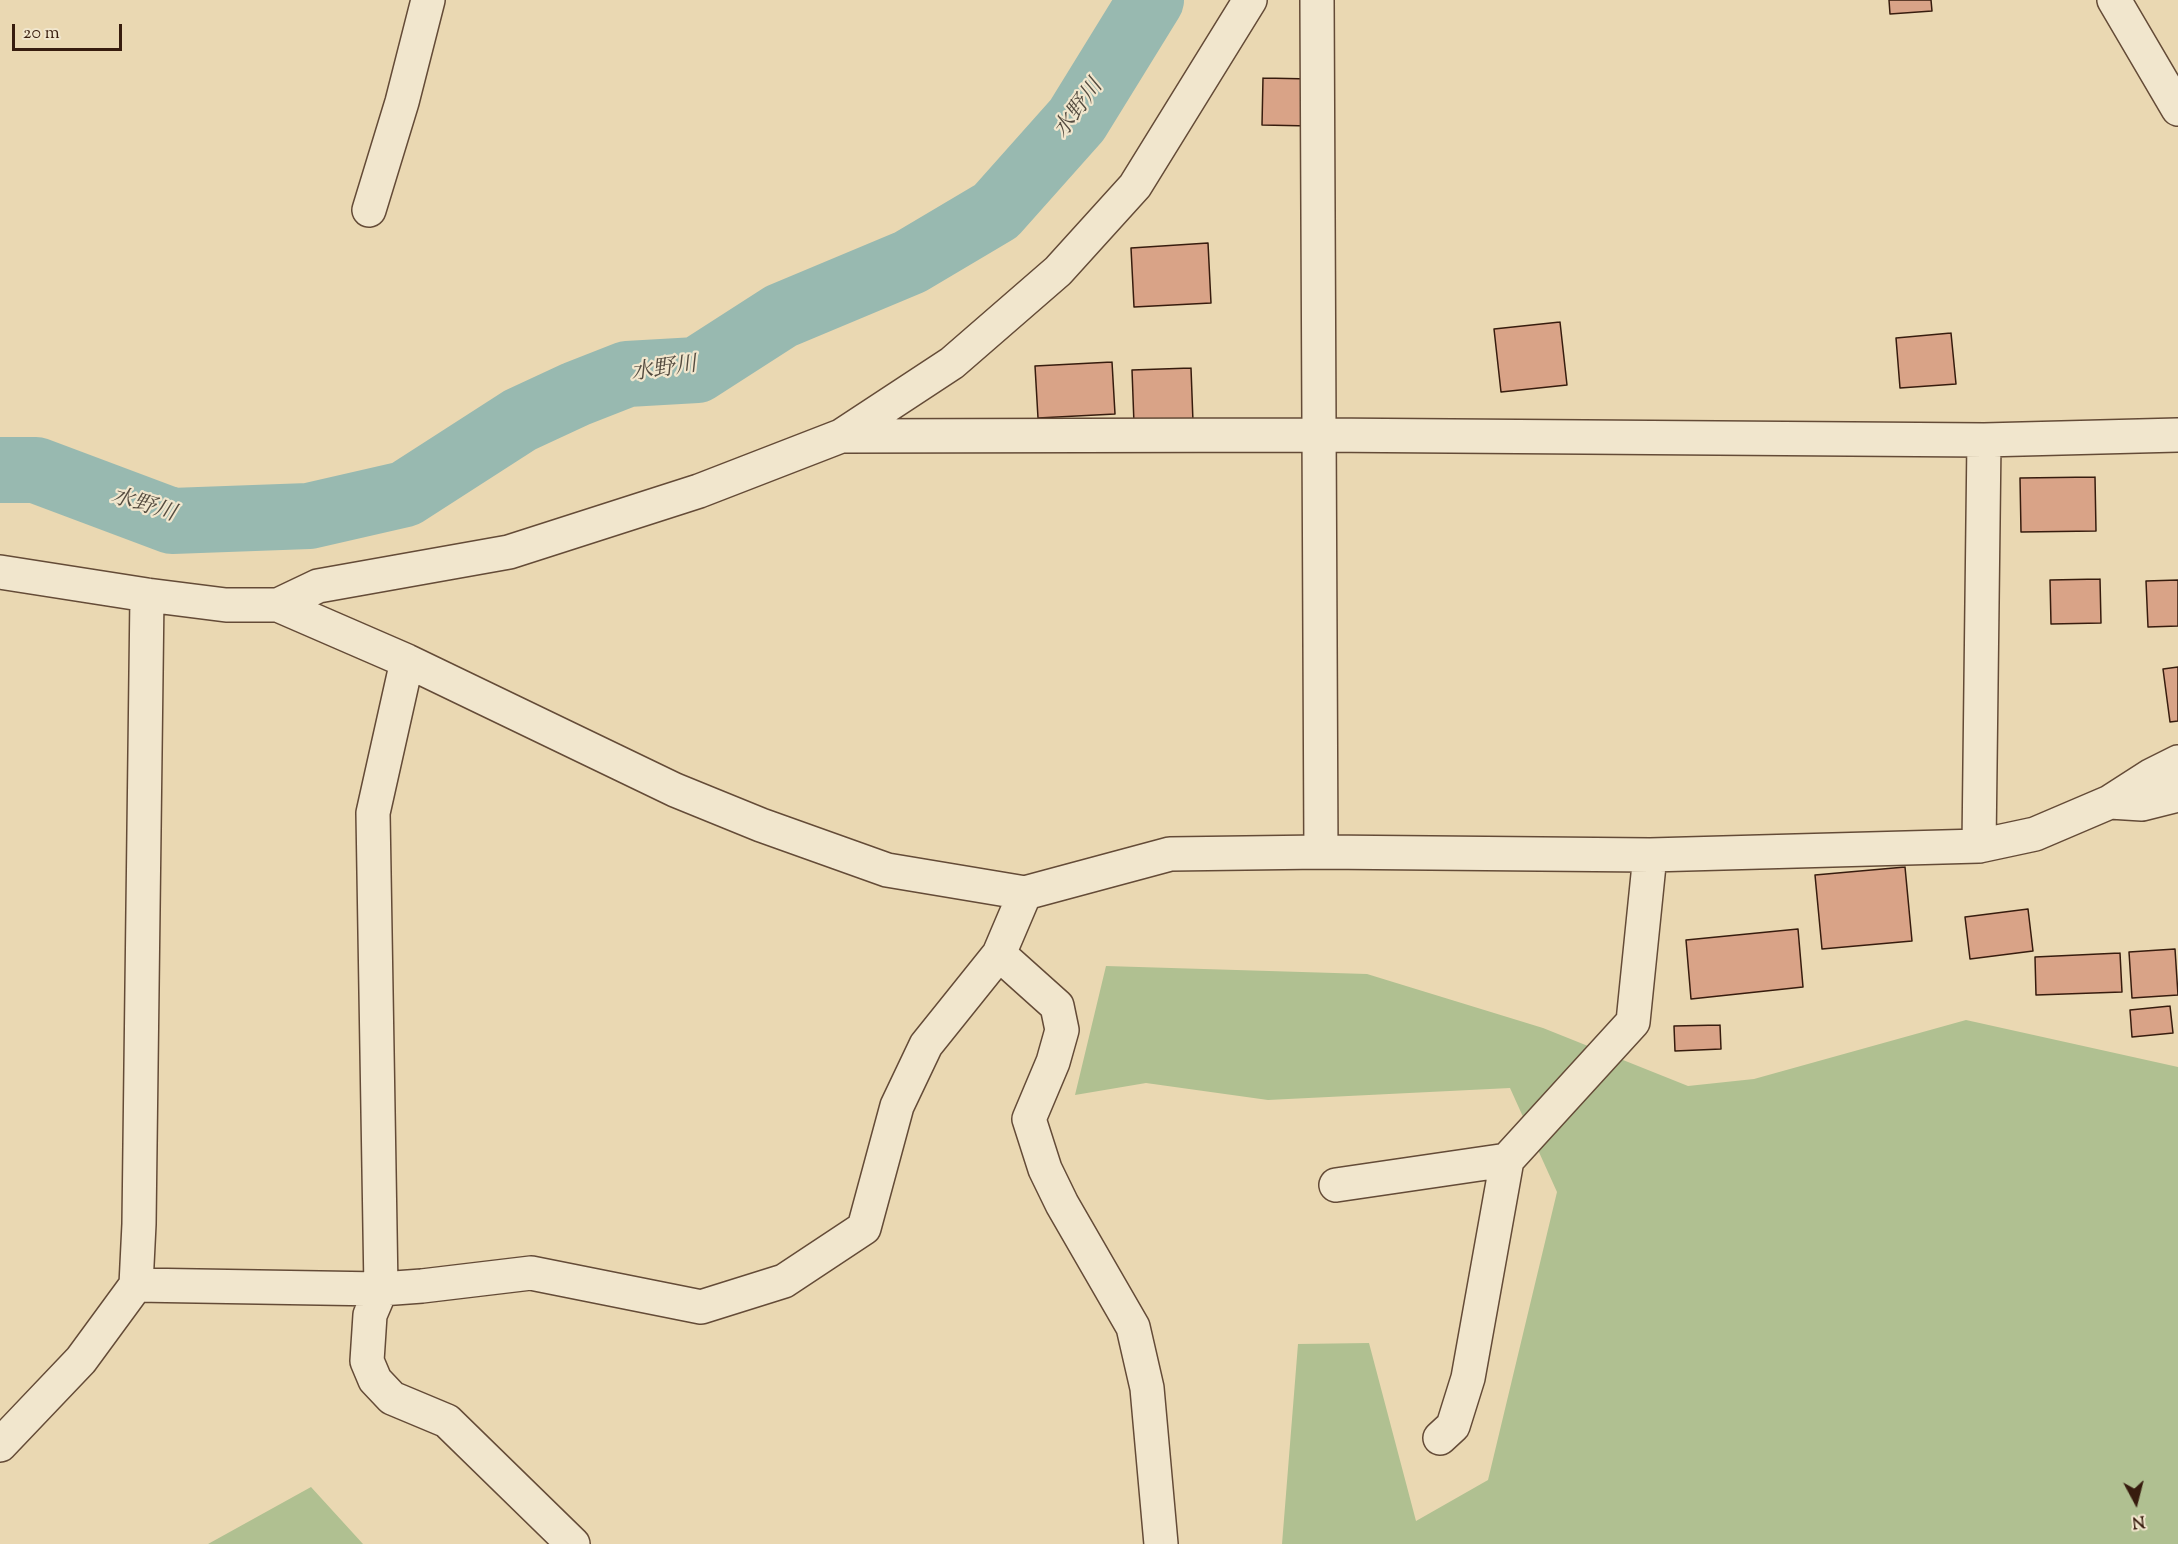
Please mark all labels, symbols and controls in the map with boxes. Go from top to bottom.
scale bar [15,12,124,50]
text: 20 m [23,21,60,47]
water label: 水野川 [1050,76,1110,144]
water label: 水野川 [629,353,699,389]
water label: 水野川 [108,485,178,529]
north arrow [2106,1472,2166,1532]
text: N [2131,1508,2146,1533]

